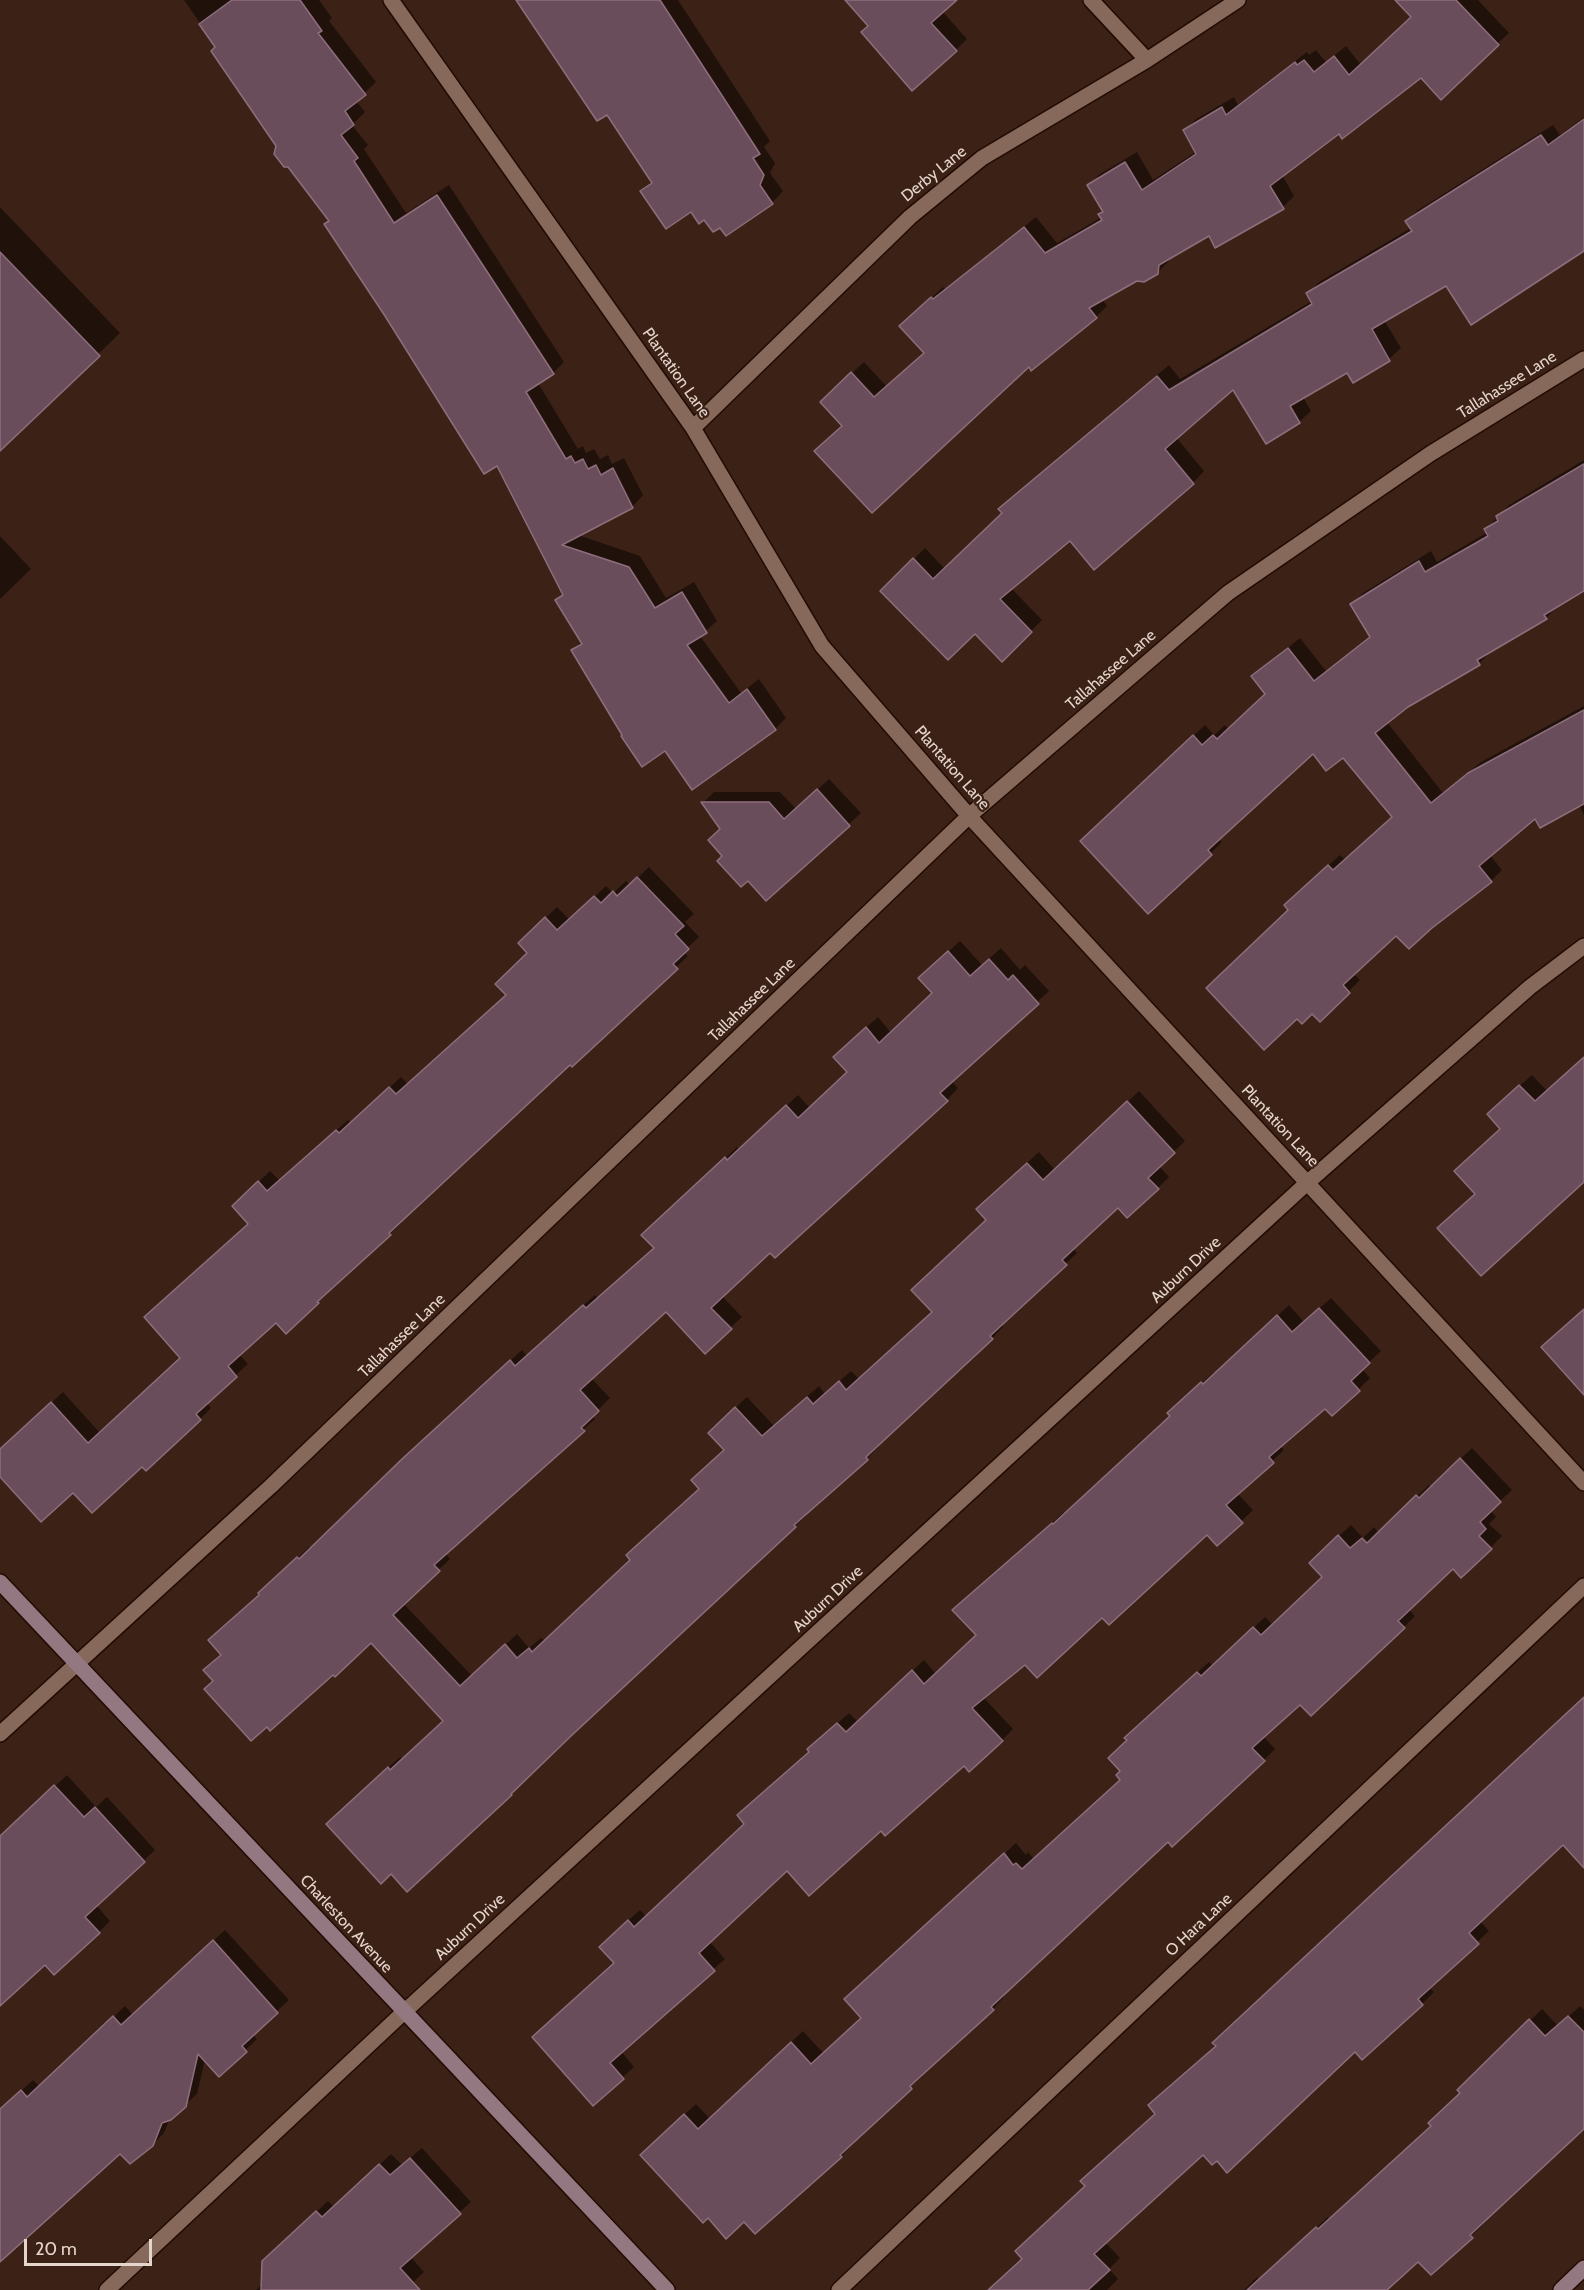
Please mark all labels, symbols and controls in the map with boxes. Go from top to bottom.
street label: Derby Lane [898,142,970,206]
street label: Plantation Lane [638,324,714,422]
street label: Tallahassee Lane [1454,347,1560,423]
street label: Tallahassee Lane [1062,626,1160,714]
street label: Plantation Lane [910,722,994,814]
street label: Tallahassee Lane [705,954,799,1046]
street label: Plantation Lane [1237,1081,1323,1171]
street label: Auburn Drive [1147,1233,1225,1307]
street label: Tallahassee Lane [355,1290,449,1382]
street label: Auburn Drive [789,1562,867,1636]
street label: Charleston Avenue [296,1871,396,1977]
street label: O Hara Lane [1162,1889,1236,1961]
street label: Auburn Drive [431,1890,509,1964]
scale bar [27,2227,154,2265]
text: 20 m [35,2238,77,2260]

